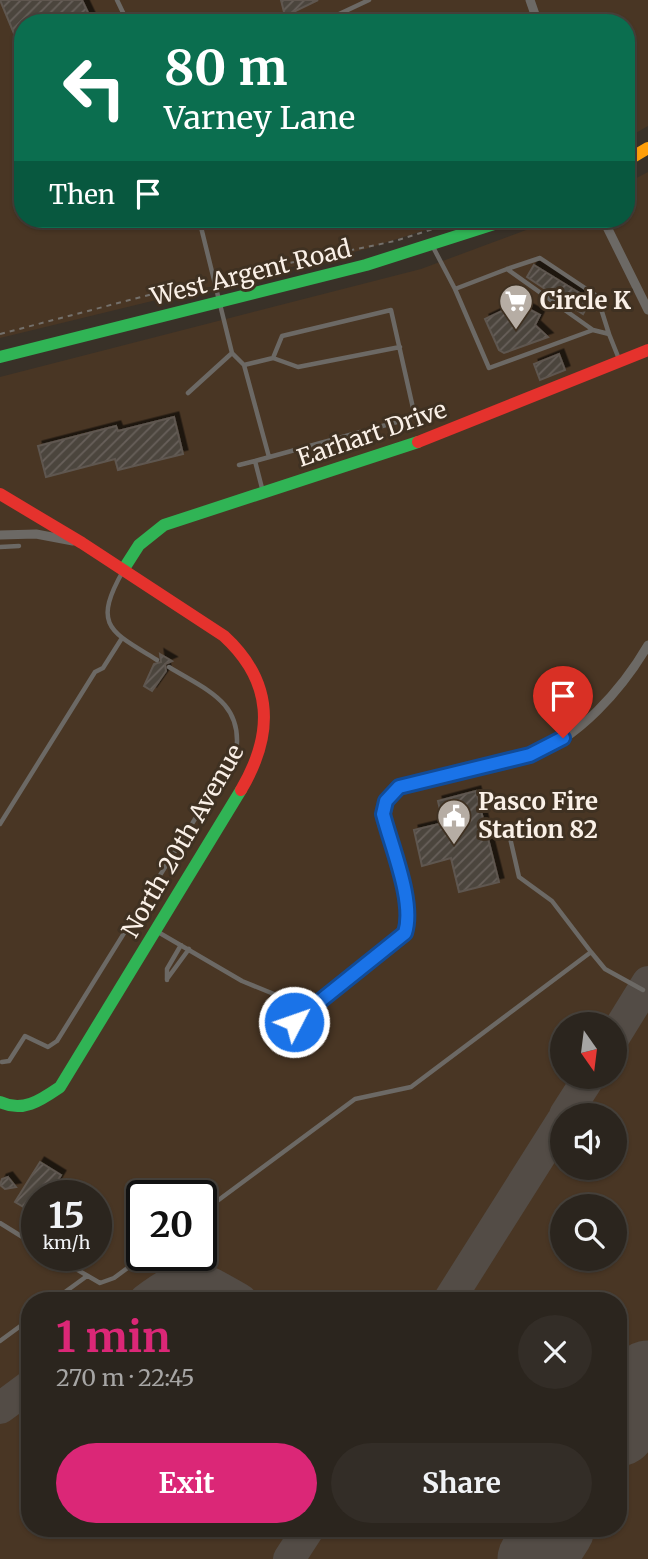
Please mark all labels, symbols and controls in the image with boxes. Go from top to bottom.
text: 80 m [164,37,287,98]
icon: left [49,42,140,133]
text: Varney Lane [164,98,355,138]
icon: arrive [129,175,167,213]
text: Then [49,178,115,211]
street label: West Argent Road [147,233,354,313]
supermarket icon: Circle K [497,282,535,331]
place label: Circle K [540,285,631,316]
street label: Earhart Drive [293,393,451,474]
pin [533,666,593,738]
icon: arrive [544,677,582,715]
street label: North 20th Avenue [115,739,251,943]
place label: Pasco Fire Station 82 [478,786,598,845]
public building icon: Pasco Fire Station 82 [435,797,473,846]
position arrow [257,985,331,1059]
north arrow [550,1012,626,1088]
map controls [550,1012,627,1271]
button: sound [550,1103,627,1180]
speed limit sign: 20 [126,1180,217,1271]
text: 15 [49,1194,84,1238]
button: search [550,1194,627,1271]
text: km/h [43,1231,90,1254]
text: 1 min [56,1311,170,1363]
button: close [518,1315,592,1389]
text: 270 m · 22:45 [56,1363,194,1392]
button: Exit [56,1443,317,1523]
button: Share [331,1443,592,1523]

